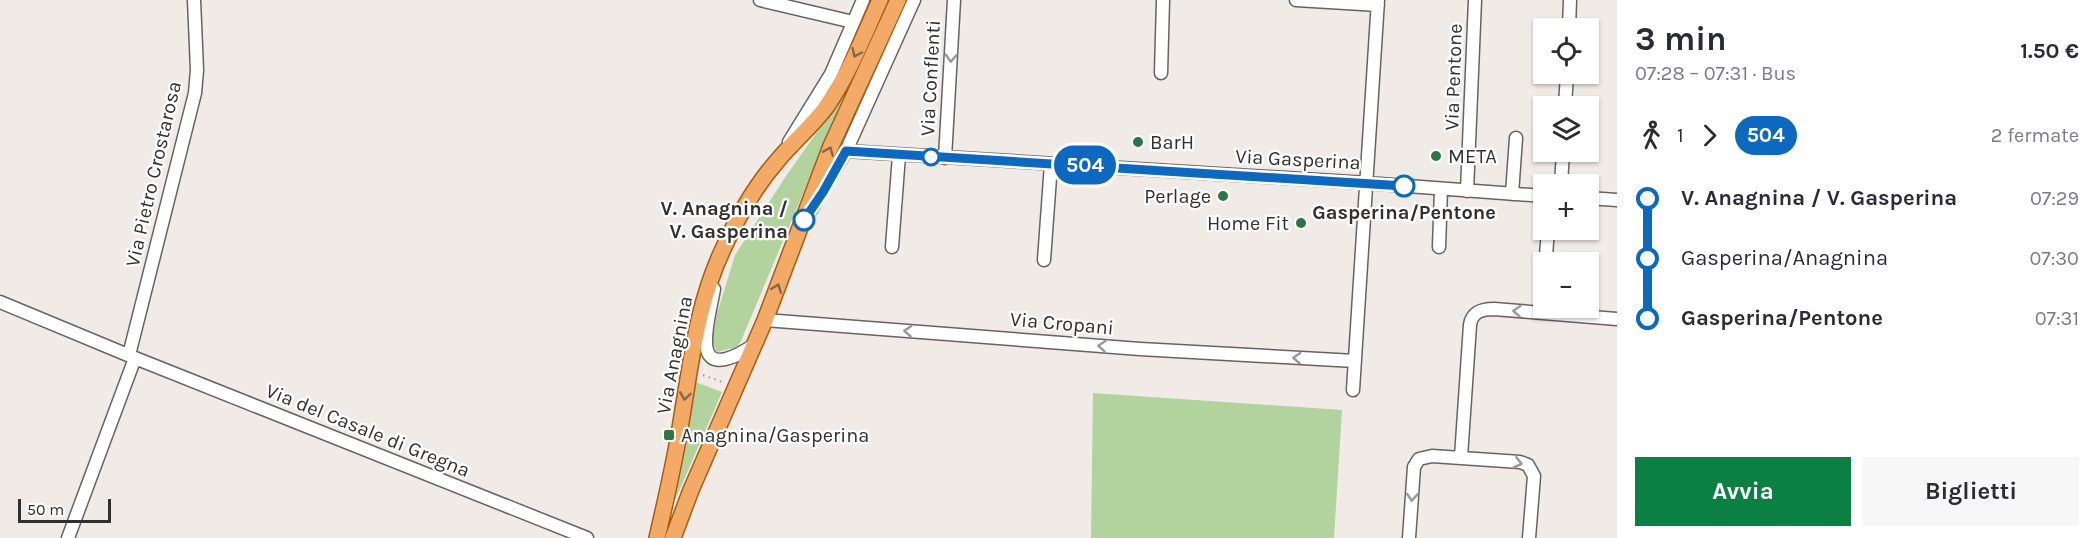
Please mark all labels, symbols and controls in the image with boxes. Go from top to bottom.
map controls [1533,18,1599,318]
button: locate [1533,18,1599,84]
street label: Via Conflenti [916,19,945,137]
text: 3 min [1635,20,1727,58]
street label: Via Pentone [1440,23,1467,131]
text: 1.50 € [2020,38,2079,64]
one-way arrow [851,47,863,58]
one-way arrow [944,54,957,63]
text: 07:28 – 07:31 · Bus [1635,62,1796,85]
street label: Via Pietro Crostarosa [121,79,186,269]
button: layers [1533,96,1599,162]
icon: walk [1635,119,1668,152]
icon: forward [1693,119,1726,152]
text: 504 [1747,123,1785,147]
text: 1 [1677,124,1684,147]
text: 2 fermate [1991,124,2079,147]
place label: BarH [1150,131,1194,154]
marker: BarH [1131,135,1145,149]
street label: Via Gasperina [1235,145,1361,174]
place label: META [1448,145,1497,168]
one-way arrow [822,146,834,157]
line badge: 504 [1050,146,1120,184]
unlabelled marker [922,148,940,166]
marker: META [1429,149,1443,163]
text: 504 [1066,153,1104,177]
button: + [1533,174,1599,240]
marker: Gasperina/Pentone [1393,175,1415,197]
place label: Perlage [1144,185,1211,208]
text: V. Anagnina / V. Gasperina [1681,185,1957,211]
text: 07:29 [2030,187,2079,210]
marker: Perlage [1216,189,1230,203]
place label: V. Anagnina / V. Gasperina [661,197,788,243]
place label: Gasperina/Pentone [1312,201,1496,224]
marker: V. Anagnina / V. Gasperina [793,209,815,231]
place label: Home Fit [1207,212,1289,235]
marker: Home Fit [1294,216,1308,230]
text: Gasperina/Anagnina [1681,245,1888,271]
text: 07:30 [2029,247,2079,270]
button: − [1533,252,1599,318]
one-way arrow [770,283,783,293]
street label: Via Anagnina [652,294,697,416]
one-way arrow [1512,305,1521,318]
text: Gasperina/Pentone [1681,305,1883,331]
text: 07:31 [2035,307,2079,330]
street label: Via Cropani [1009,308,1115,339]
one-way arrow [903,325,913,338]
one-way arrow [1098,340,1107,353]
one-way arrow [1293,351,1302,364]
street label: Via del Casale di Gregna [262,379,473,482]
one-way arrow [679,392,692,401]
place label: Anagnina/Gasperina [681,424,869,447]
marker: Anagnina/Gasperina [662,428,676,442]
one-way arrow [1513,456,1523,469]
button: Avvia [1635,457,1851,526]
button: Biglietti [1863,457,2079,526]
one-way arrow [1405,493,1418,502]
scale bar [18,496,111,524]
text: 50 m [27,500,64,519]

